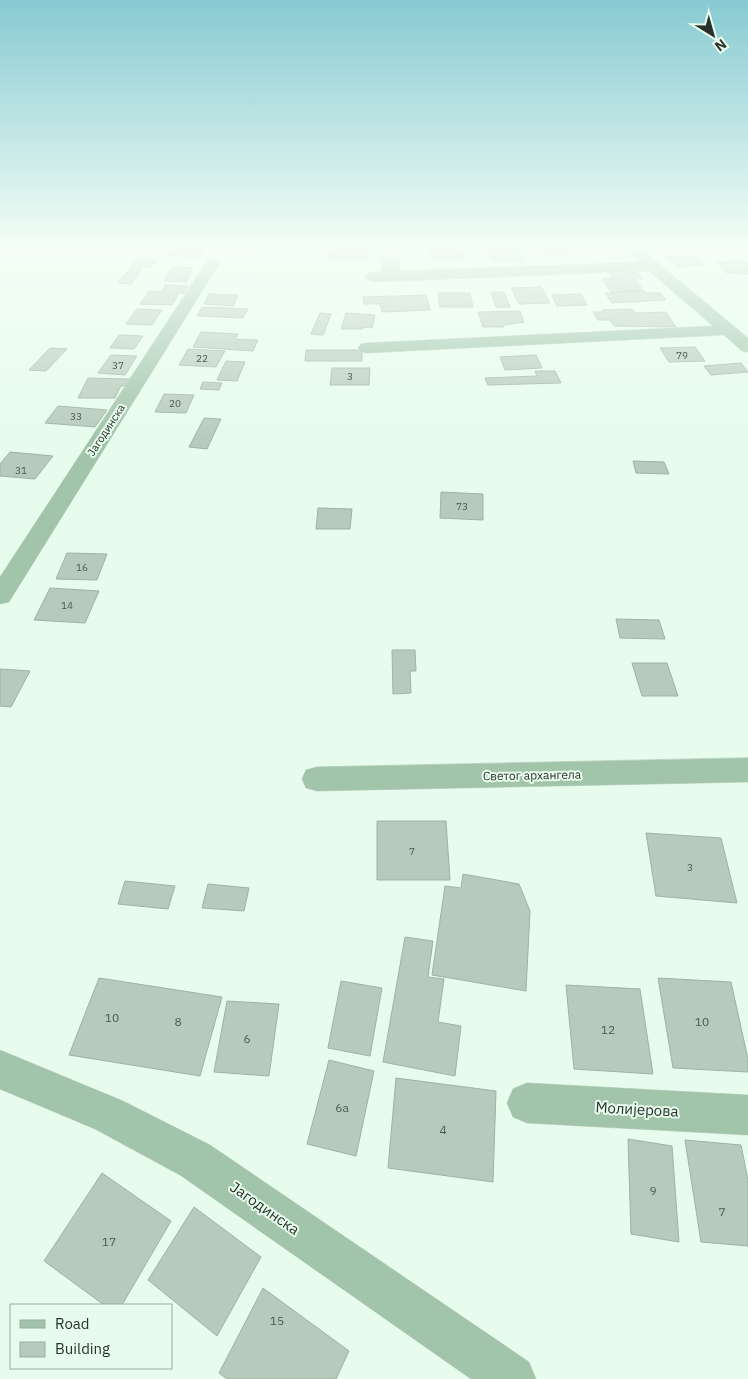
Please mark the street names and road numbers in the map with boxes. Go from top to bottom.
street label: Јагодинска [84,401,128,459]
street label: Светог архангела [483,767,582,783]
street label: Молијерова [595,1097,679,1121]
street label: Јагодинска [227,1177,303,1239]

